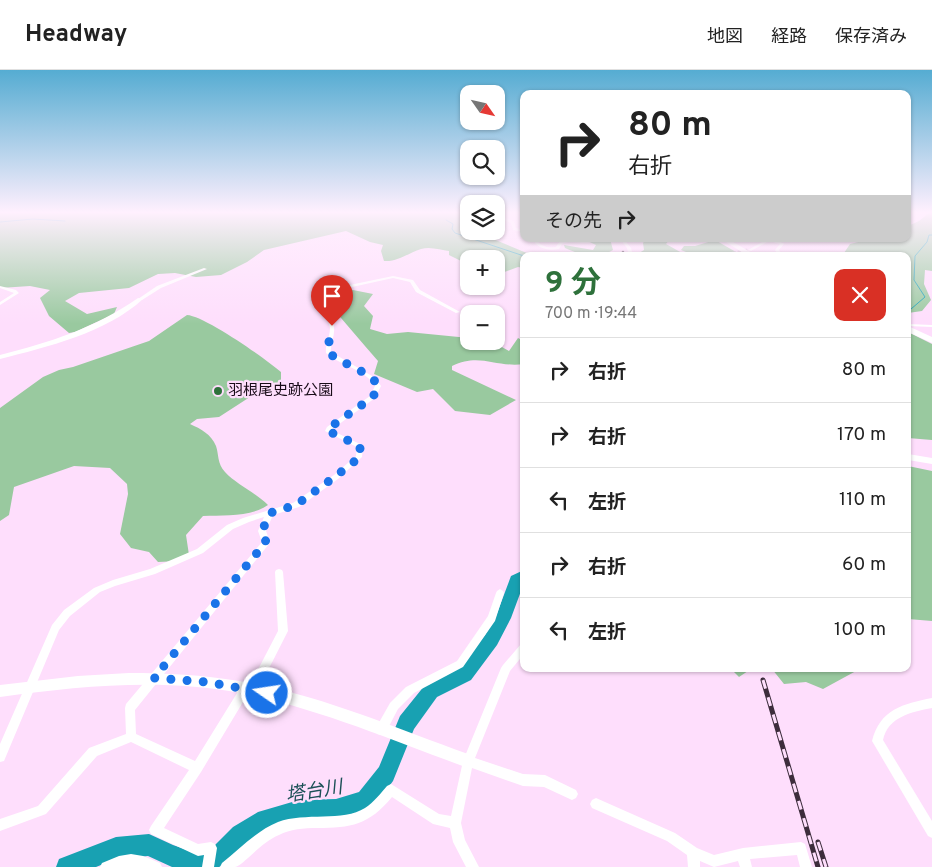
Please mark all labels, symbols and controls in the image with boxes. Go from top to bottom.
text: Headway [25,20,127,50]
text: 地図 [707,26,743,49]
text: 経路 [771,26,807,49]
text: 保存済み [835,26,907,49]
north arrow [460,85,505,130]
map controls [460,85,505,350]
text: 80 m [628,104,712,148]
icon: right [545,110,610,175]
button: search [460,140,505,185]
text: 右折 [628,154,672,181]
button: layers [460,195,505,240]
icon: right [612,205,640,233]
text: その先 [545,210,602,234]
button: + [460,250,505,295]
text: 9 分 [545,266,601,303]
button: close [834,269,886,321]
pin [311,275,353,326]
icon: arrive [318,282,346,310]
text: 700 m · 19:44 [545,304,637,324]
button: − [460,305,505,350]
icon: right [545,356,573,384]
text: 80 m [842,358,886,382]
text: 右折 [588,361,626,385]
place label: 羽根尾史跡公園 [228,382,333,401]
marker: 羽根尾史跡公園 [212,385,224,397]
icon: right [545,421,573,449]
text: 170 m [837,423,886,447]
text: 右折 [588,426,626,450]
icon: left [545,486,573,514]
text: 110 m [839,488,886,512]
text: 左折 [588,491,626,515]
icon: right [545,551,573,579]
text: 60 m [842,553,886,577]
text: 右折 [588,556,626,580]
icon: left [545,616,573,644]
text: 100 m [834,618,886,642]
text: 左折 [588,621,626,645]
position arrow [240,666,292,718]
water label: 塔台川 [284,775,346,808]

